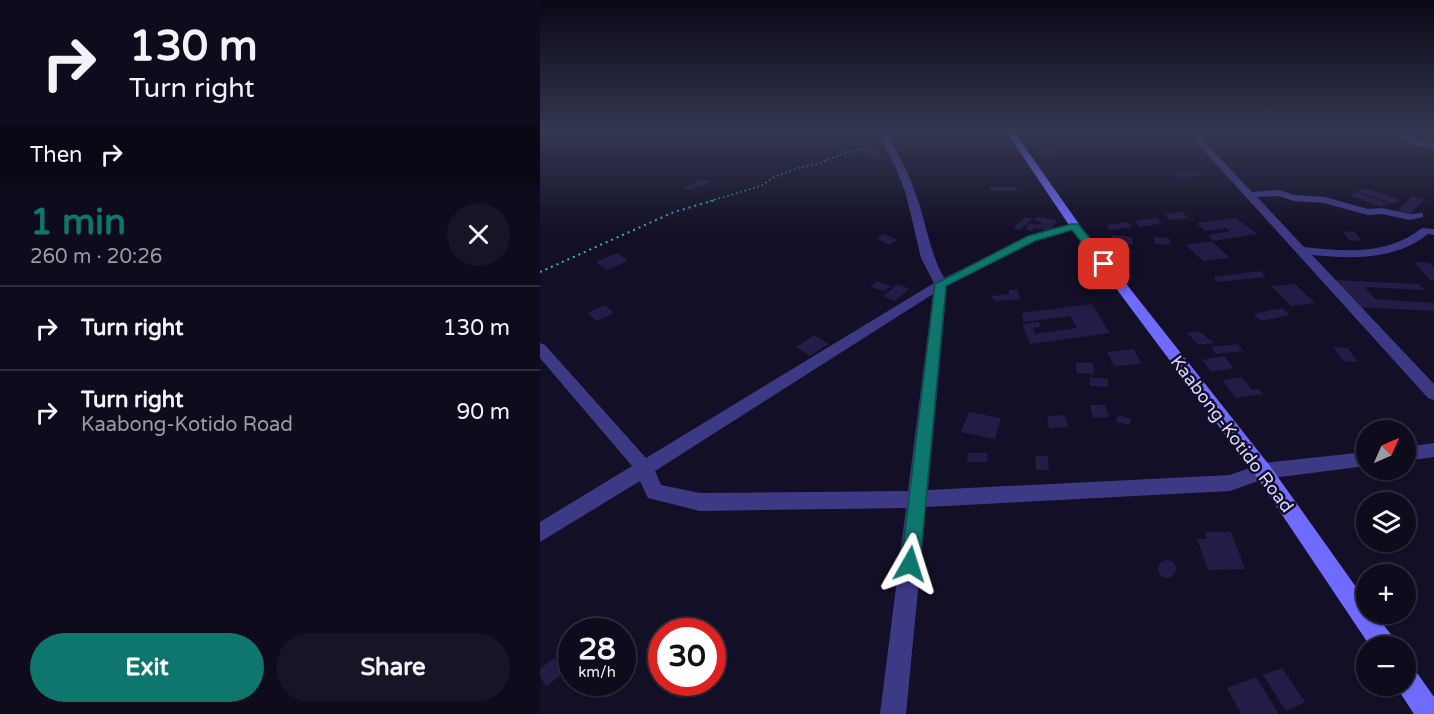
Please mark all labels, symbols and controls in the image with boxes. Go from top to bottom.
text: 130 m [129,21,258,72]
icon: right [30,24,108,102]
text: Turn right [129,72,255,105]
icon: right [95,138,128,171]
text: Then [30,142,83,168]
text: 1 min [30,201,126,244]
button: close [447,203,510,266]
pin [1078,238,1129,289]
text: 260 m · 20:26 [30,245,162,269]
icon: arrive [1087,247,1120,280]
icon: right [30,312,63,345]
text: Turn right [81,315,183,341]
text: 130 m [443,315,510,341]
street label: Kaabong-Kotido Road [1166,351,1298,517]
text: Turn right [81,387,183,413]
icon: right [30,396,63,429]
text: 90 m [456,399,510,425]
text: Kaabong-Kotido Road [81,413,293,437]
north arrow [1356,420,1416,480]
map controls [1356,420,1416,696]
button: layers [1356,492,1416,552]
position arrow [878,532,942,596]
button: + [1356,564,1416,624]
speed limit sign: 30 [648,618,726,696]
text: 28 [578,631,616,668]
button: Exit [30,633,264,702]
button: Share [276,633,510,702]
button: − [1356,636,1416,696]
text: km/h [578,663,616,681]

